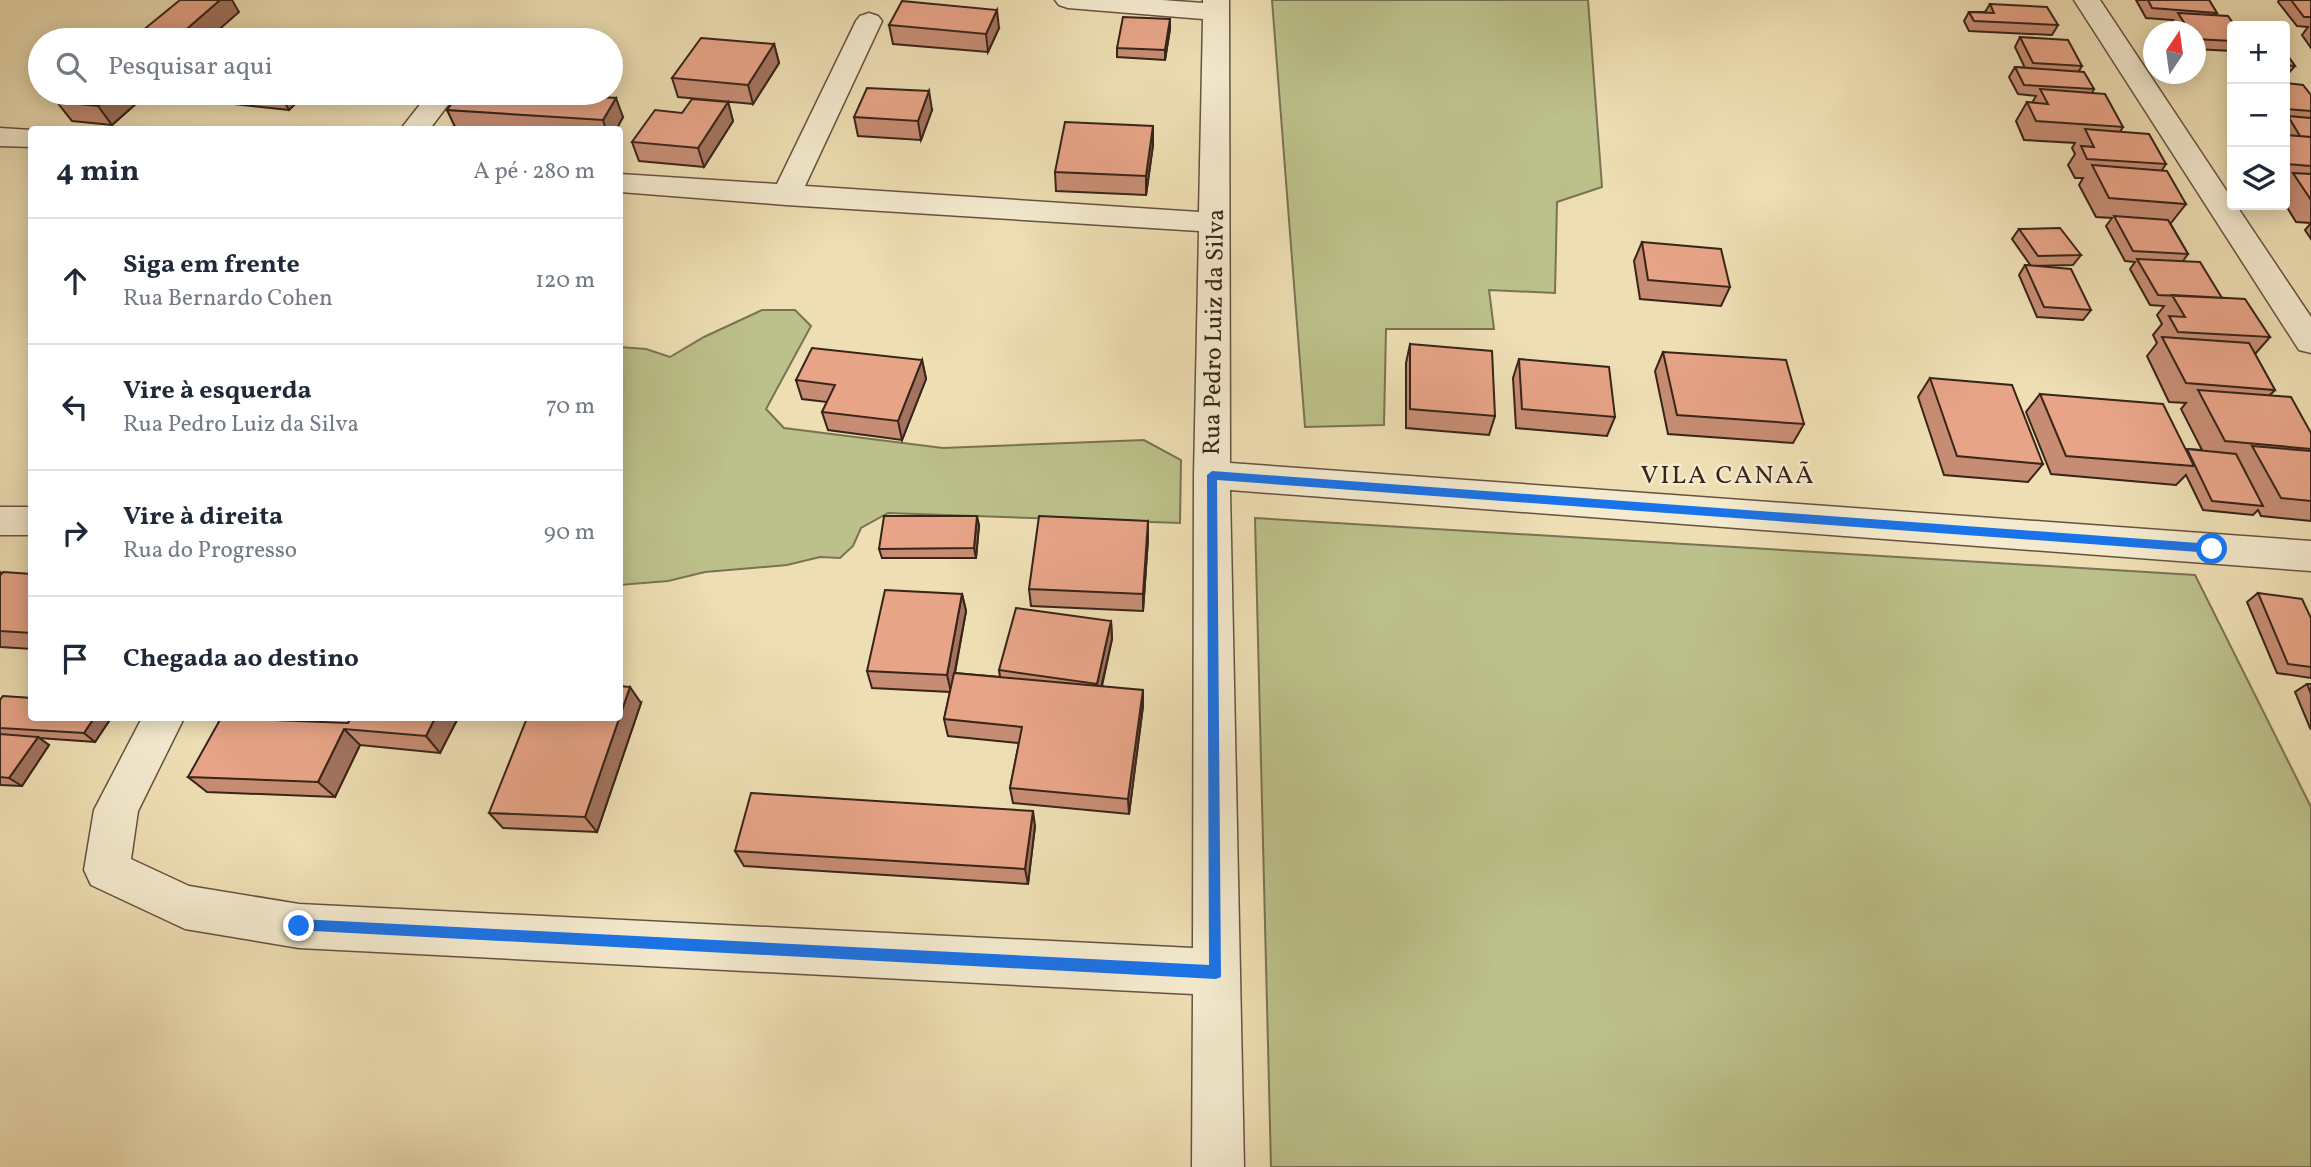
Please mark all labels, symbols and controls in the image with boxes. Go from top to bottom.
north arrow [2143,21,2206,84]
map controls [2227,21,2290,210]
button: + [2227,21,2290,84]
search box [28,28,623,105]
icon: search [52,48,90,86]
text: Pesquisar aqui [108,49,273,85]
button: − [2227,84,2290,147]
button: layers [2227,147,2290,210]
text: 4 min [56,151,140,193]
text: A pé · 280 m [474,156,595,188]
street label: Rua Pedro Luiz da Silva [1196,209,1234,455]
text: Siga em frente [123,247,300,283]
icon: ahead [56,262,94,300]
text: 120 m [535,265,595,297]
text: Rua Bernardo Cohen [123,283,333,315]
text: Vire à esquerda [123,373,312,409]
icon: left [56,388,94,426]
text: 70 m [546,391,595,423]
text: Rua Pedro Luiz da Silva [123,409,359,441]
district label: VILA CANAÃ [1640,458,1816,494]
text: Vire à direita [123,499,283,535]
icon: right [56,514,94,552]
text: 90 m [544,517,595,549]
route start [2196,533,2227,564]
text: Rua do Progresso [123,535,297,567]
icon: arrive [56,640,94,678]
text: Chegada ao destino [123,641,359,677]
route end [283,910,314,941]

